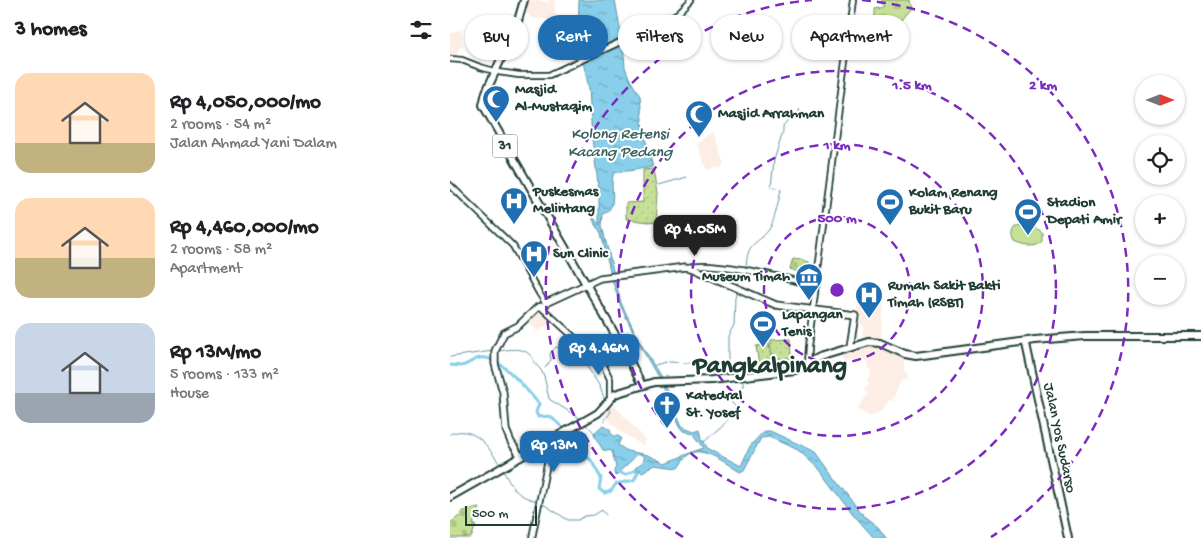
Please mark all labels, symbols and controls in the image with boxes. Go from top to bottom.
chip: Buy [465,15,528,60]
chip: Rent [538,15,608,60]
chip: Filters [618,15,701,60]
chip: New [711,15,782,60]
chip: Apartment [792,15,909,60]
icon: filters [407,16,435,44]
text: 3 homes [15,18,87,43]
north arrow [1135,75,1185,125]
map controls [1135,75,1185,305]
text: 1.5 km [891,77,932,95]
text: 2 km [1029,77,1057,95]
place label: Masjid Al-Mustaqim [514,81,593,116]
mosque icon: Masjid Al-Mustaqim [481,84,511,123]
text: Rp 4,050,000/mo [170,91,321,116]
icon: home [55,93,115,153]
mosque icon: Masjid Arrahman [684,99,714,138]
place label: Masjid Arrahman [718,105,825,123]
text: 2 rooms · 54 m² [170,116,271,135]
water label: Kolong Retensi Kacang Pedang [568,126,673,163]
road number: 31 [492,134,518,158]
text: Jalan Ahmad Yani Dalam [170,135,337,154]
button: locate [1135,135,1185,185]
text: 1 km [823,137,851,155]
place label: Puskesmas Melintang [532,183,600,218]
place label: Kolam Renang Bukit Baru [908,184,998,219]
hospital icon: Puskesmas Melintang [499,186,529,225]
sports icon: Kolam Renang Bukit Baru [875,187,905,226]
place label: Stadion Depati Amir [1045,194,1123,229]
button: + [1135,195,1185,245]
sports icon: Stadion Depati Amir [1013,197,1043,236]
text: 500 m [817,210,857,228]
pin: Rp 4.05M [643,214,747,257]
text: Rp 4,460,000/mo [170,216,319,241]
icon: home [55,218,115,278]
text: Rp 4.05M [664,221,726,240]
hospital icon: Sun Clinic [519,239,549,278]
text: 2 rooms · 58 m² [170,241,272,260]
place label: Sun Clinic [553,245,609,263]
button: − [1135,255,1185,305]
text: Apartment [170,260,242,279]
museum icon: Museum Timah [794,262,824,301]
place label: Museum Timah [702,268,790,286]
place label: Rumah Sakit Bakti Timah (RSBT) [887,277,1000,312]
hospital icon: Rumah Sakit Bakti Timah (RSBT) [854,280,884,319]
centre of rings [828,281,846,299]
place label: Lapangan Tenis [781,306,844,341]
sports icon: Lapangan Tenis [748,309,778,348]
pin: Rp 4.46M [547,334,651,376]
text: Rp 4.46M [569,340,629,359]
text: Rp 13M/mo [170,341,261,366]
icon: home [55,343,115,403]
district label: Pangkalpinang [691,353,847,382]
text: 5 rooms · 133 m² [170,366,279,385]
street label: Jalan Yos Sudarso [1039,381,1080,495]
text: House [170,385,209,404]
place label: Katedral St. Yosef [685,387,743,422]
church icon: Katedral St. Yosef [652,390,682,429]
pin: Rp 13M [513,430,595,473]
text: Rp 13M [531,437,577,456]
scale bar [465,503,538,526]
text: 500 m [472,506,509,523]

